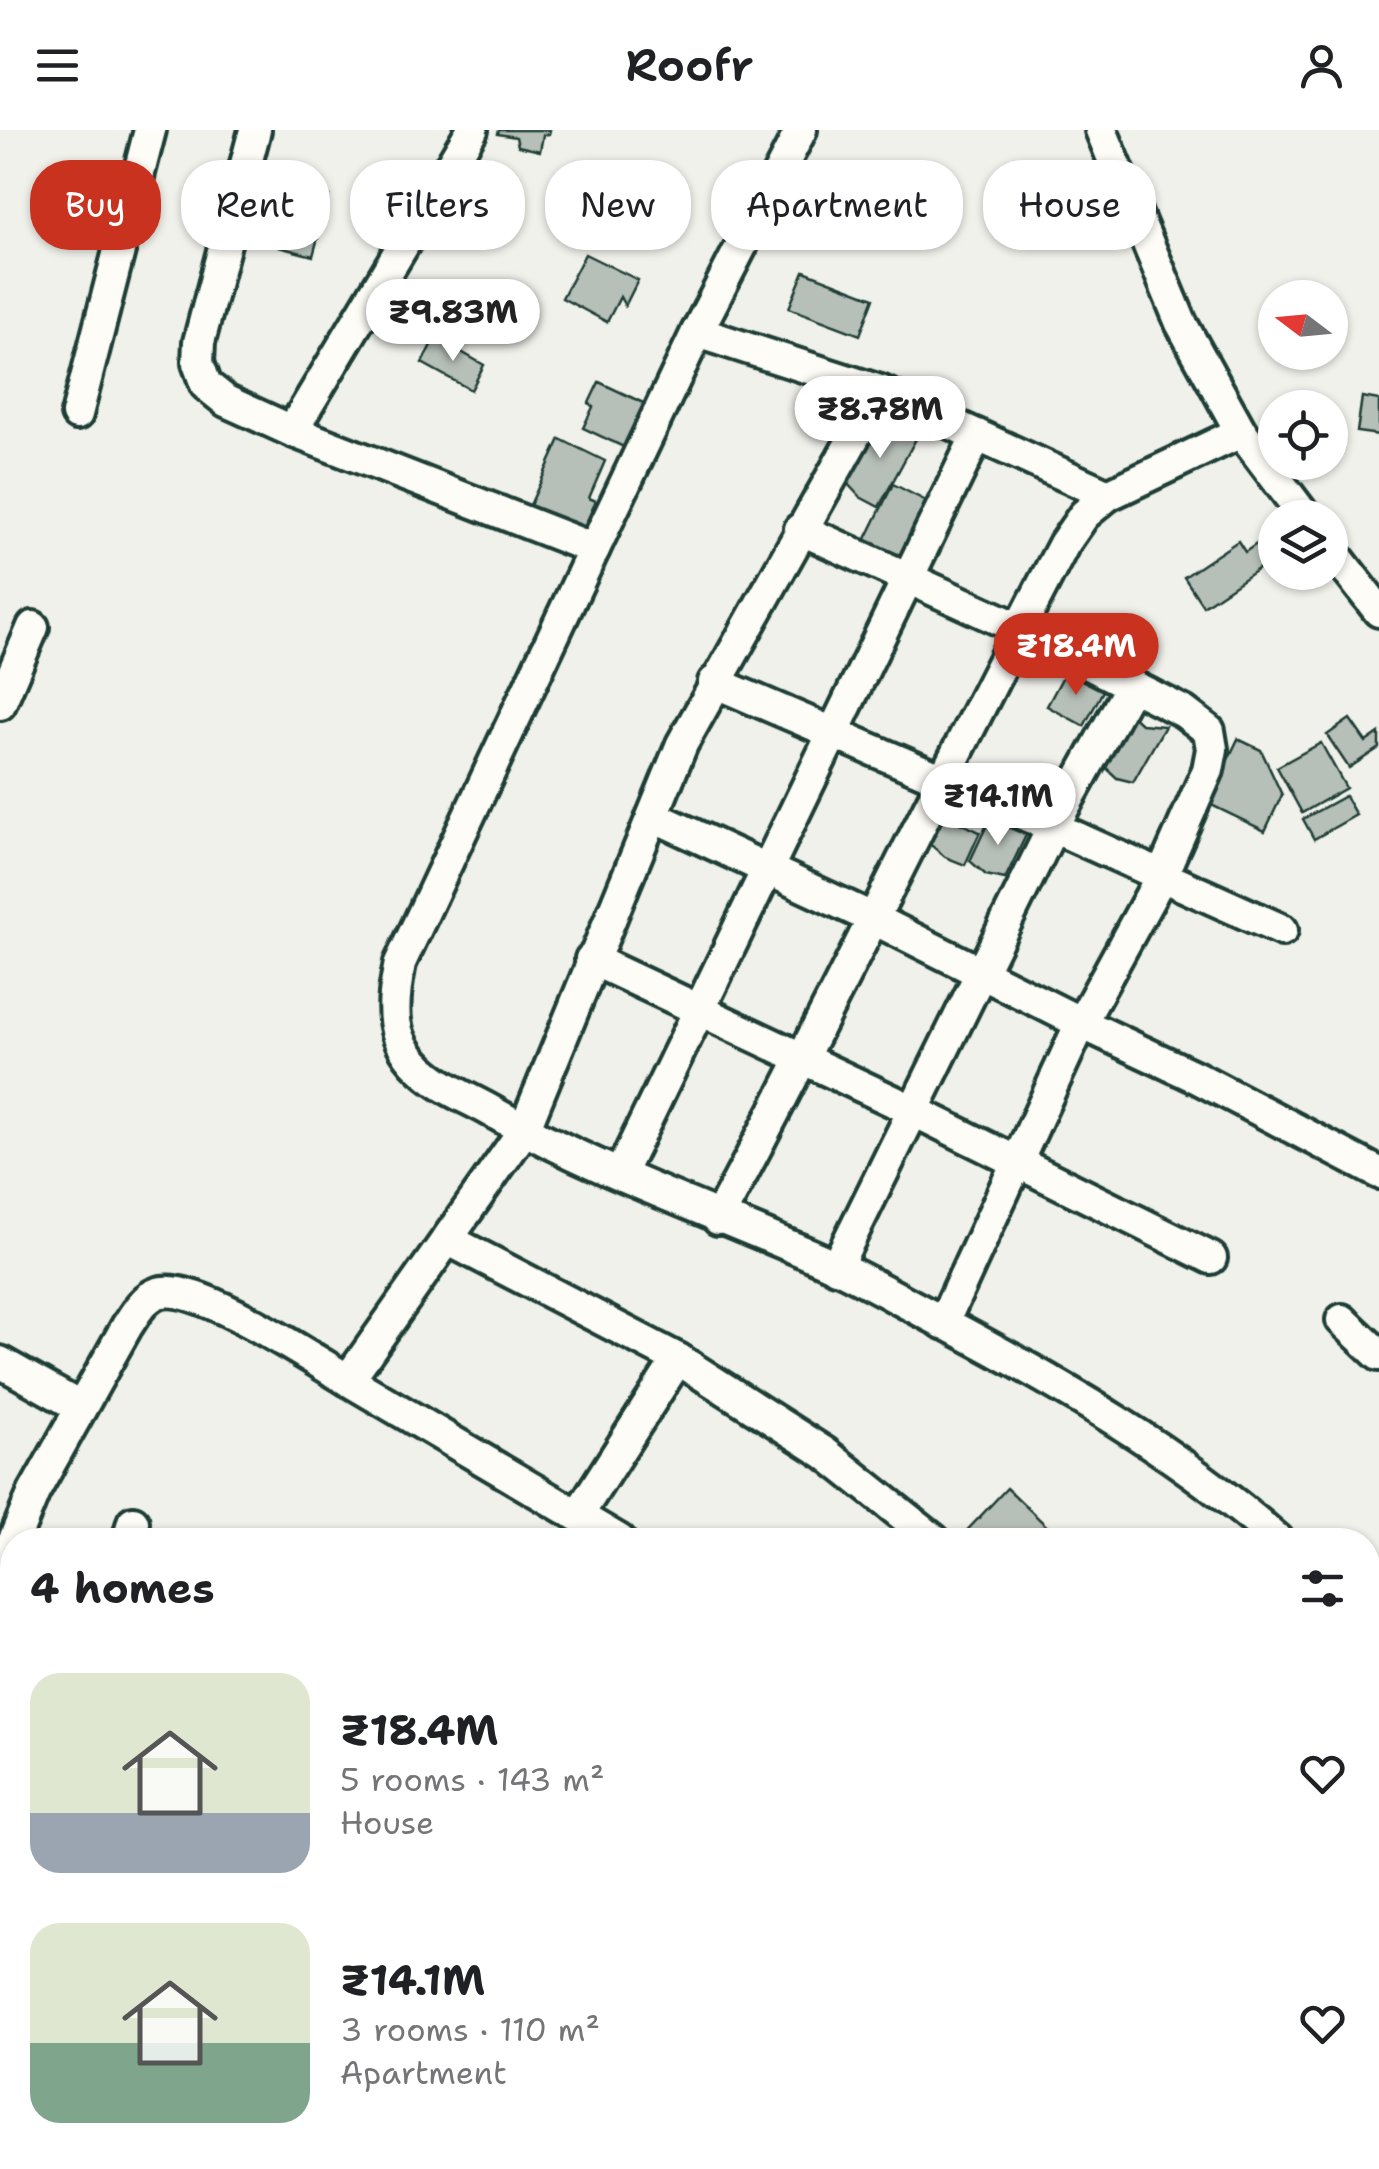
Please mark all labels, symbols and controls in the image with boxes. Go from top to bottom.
text: Roofr [625,35,754,95]
icon: menu [30,38,85,93]
icon: person [1294,38,1349,93]
chip: Buy [30,160,161,250]
chip: Rent [181,160,330,250]
chip: Filters [350,160,525,250]
chip: New [545,160,691,250]
chip: Apartment [711,160,963,250]
chip: House [983,160,1156,250]
pin: ₹9.83M [372,279,534,364]
north arrow [1258,280,1348,370]
map controls [1258,280,1348,590]
text: ₹9.83M [388,290,518,333]
pin: ₹8.78M [799,376,961,461]
text: ₹8.78M [817,387,943,430]
button: locate [1258,390,1348,480]
button: layers [1258,500,1348,590]
pin: ₹18.4M [995,613,1157,698]
text: ₹18.4M [1016,624,1136,667]
pin: ₹14.1M [917,763,1079,848]
text: ₹14.1M [943,774,1053,817]
text: 4 homes [30,1560,215,1616]
icon: filters [1295,1561,1350,1616]
text: ₹18.4M [340,1702,498,1758]
icon: home [110,1713,230,1833]
icon: heart [1295,1746,1350,1801]
text: 5 rooms · 143 m² [340,1758,605,1801]
text: House [340,1801,434,1844]
text: ₹14.1M [340,1952,485,2008]
icon: home [110,1963,230,2083]
icon: heart [1295,1996,1350,2051]
text: 3 rooms · 110 m² [340,2008,600,2051]
text: Apartment [340,2051,507,2094]

